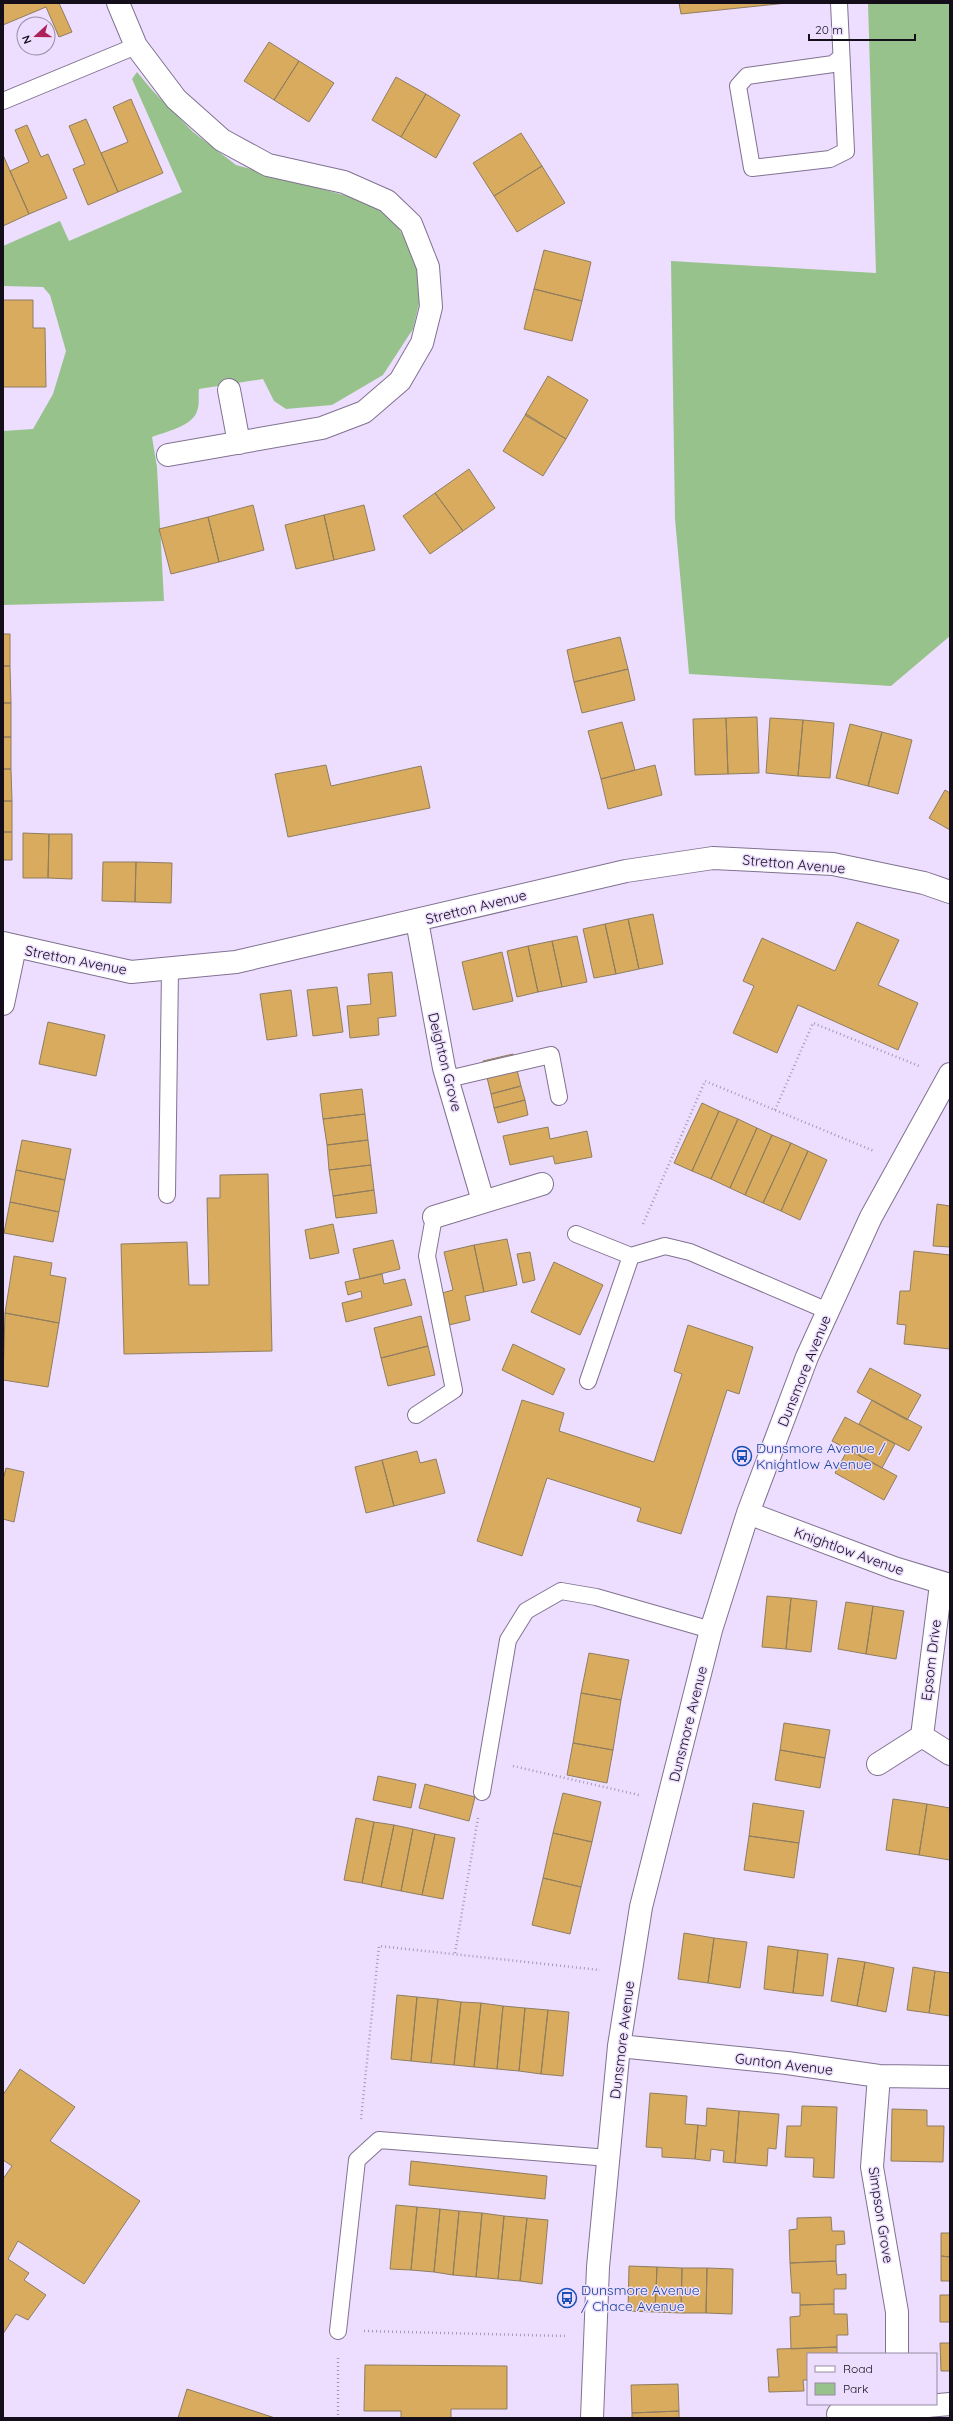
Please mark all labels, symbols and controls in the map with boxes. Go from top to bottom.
north arrow [16,16,56,56]
scale bar [809,16,915,42]
text: 20 m [815,22,843,37]
text: N [19,33,35,46]
street label: Stretton Avenue [742,851,846,877]
street label: Stretton Avenue [424,886,528,928]
street label: Stretton Avenue [24,941,128,979]
street label: Deighton Grove [424,1011,466,1113]
street label: Dunsmore Avenue [773,1313,835,1429]
place label: Dunsmore Avenue / Knightlow Avenue [756,1439,886,1473]
bus stop icon: Dunsmore Avenue / Knightlow Avenue [731,1445,753,1467]
street label: Knightlow Avenue [792,1523,906,1579]
street label: Epsom Drive [917,1618,945,1702]
street label: Dunsmore Avenue [665,1664,711,1784]
street label: Dunsmore Avenue [606,1980,638,2100]
street label: Gunton Avenue [734,2049,834,2079]
street label: Simpson Grove [864,2165,898,2265]
place label: Dunsmore Avenue / Chace Avenue [581,2281,700,2315]
bus stop icon: Dunsmore Avenue / Chace Avenue [556,2287,578,2309]
legend [807,2353,937,2405]
text: Road [843,2361,873,2376]
text: Park [843,2381,868,2396]

